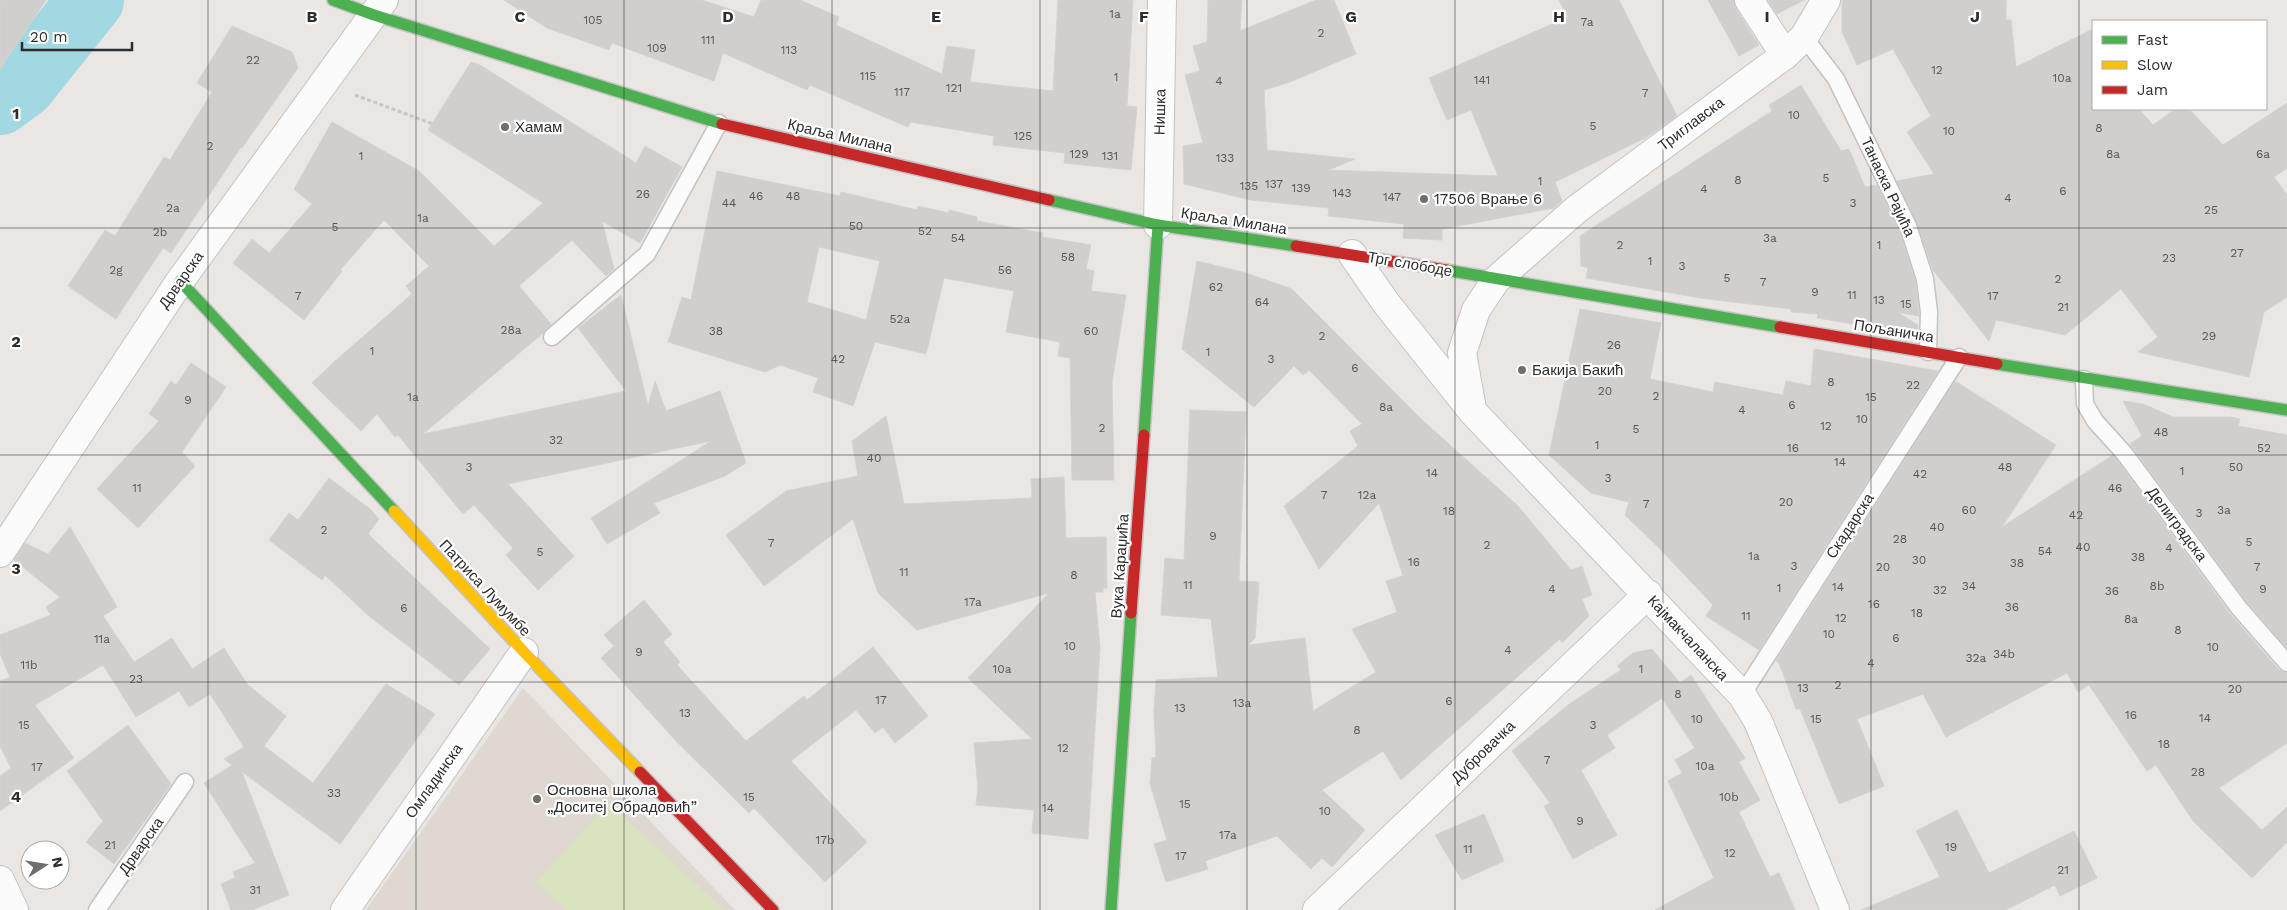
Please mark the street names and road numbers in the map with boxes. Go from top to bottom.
street label: Нишка [1151,88,1169,135]
street label: Триглавска [1655,93,1728,155]
street label: Краља Милана [786,115,895,157]
street label: Танаска Рајића [1857,134,1919,240]
street label: Краља Милана [1180,204,1289,238]
street label: Дрварска [155,247,208,312]
street label: Трг слободе [1366,248,1454,280]
street label: Пољаничка [1853,316,1936,346]
street label: Делиградска [2143,483,2211,565]
street label: Скадарска [1822,489,1878,562]
street label: Вука Караџића [1107,512,1133,619]
street label: Патриса Лумумбе [436,536,534,640]
street label: Кајмакчаланска [1644,592,1733,685]
street label: Дубровачка [1447,716,1519,787]
street label: Омладинска [402,740,467,822]
street label: Дрварска [115,813,168,878]

